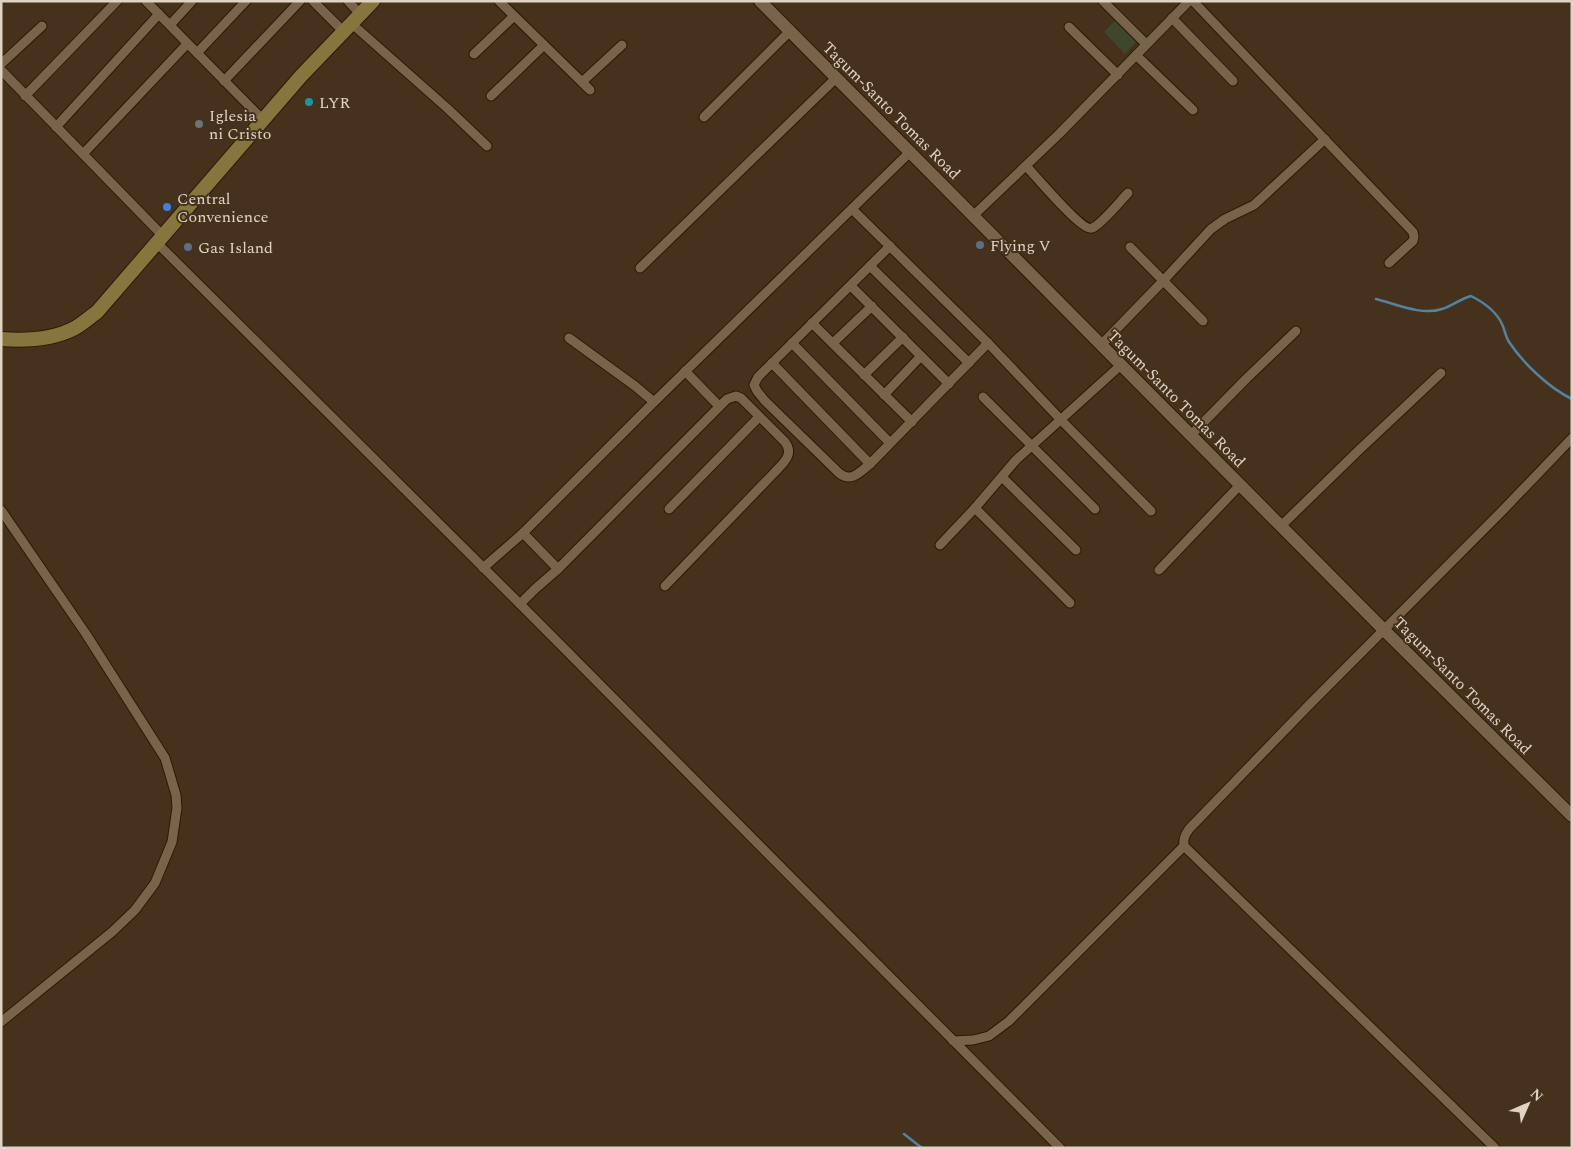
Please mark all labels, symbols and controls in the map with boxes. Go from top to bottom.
street label: Tagum-Santo Tomas Road [817,36,966,185]
place label: LYR [319,91,350,115]
marker: LYR [303,96,315,108]
place label: Iglesia ni Cristo [209,104,271,146]
marker: Iglesia ni Cristo [193,118,205,130]
place label: Central Convenience [177,187,269,229]
marker: Central Convenience [161,201,173,213]
place label: Flying V [990,234,1051,258]
place label: Gas Island [198,236,273,260]
marker: Flying V [974,239,986,251]
marker: Gas Island [182,241,194,253]
street label: Tagum-Santo Tomas Road [1102,324,1251,473]
street label: Tagum-Santo Tomas Road [1388,611,1537,760]
north arrow [1503,1079,1553,1129]
text: N [1525,1084,1548,1107]

